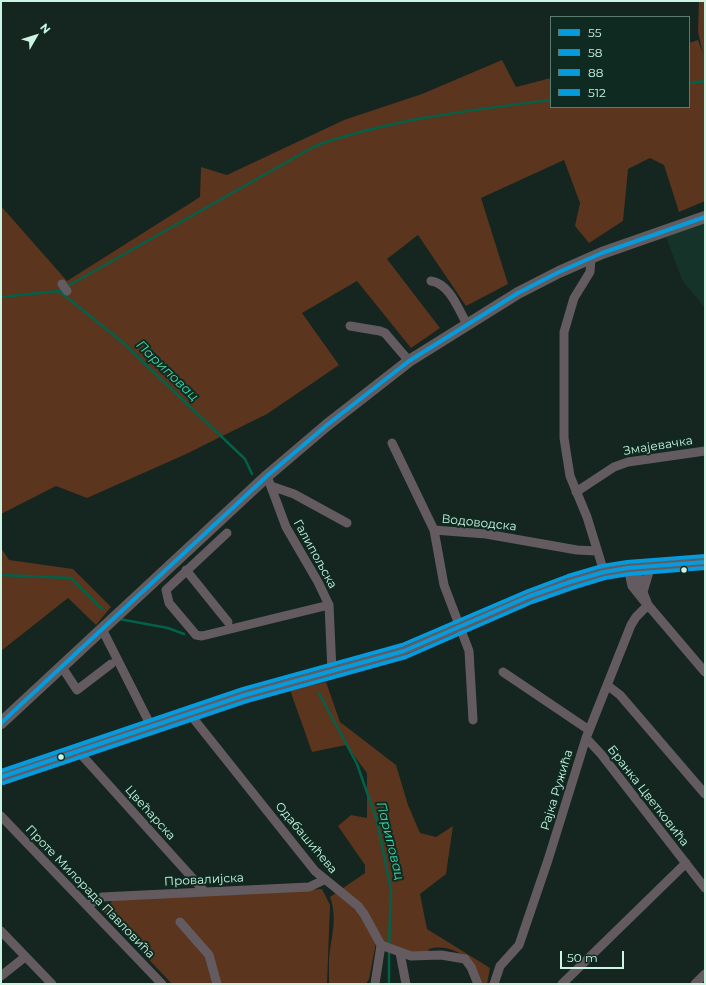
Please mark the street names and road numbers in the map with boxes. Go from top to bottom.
street label: Змајевачка [622,433,694,459]
street label: Водоводска [441,512,517,534]
street label: Галипољска [290,517,340,591]
street label: Бранка Цветковића [604,743,692,849]
street label: Рајка Ружића [538,748,576,832]
street label: Цвећарска [122,783,178,843]
street label: Одабашићева [272,799,340,877]
street label: Проте Милорада Павловића [22,822,158,962]
street label: Провалијска [164,871,244,889]

